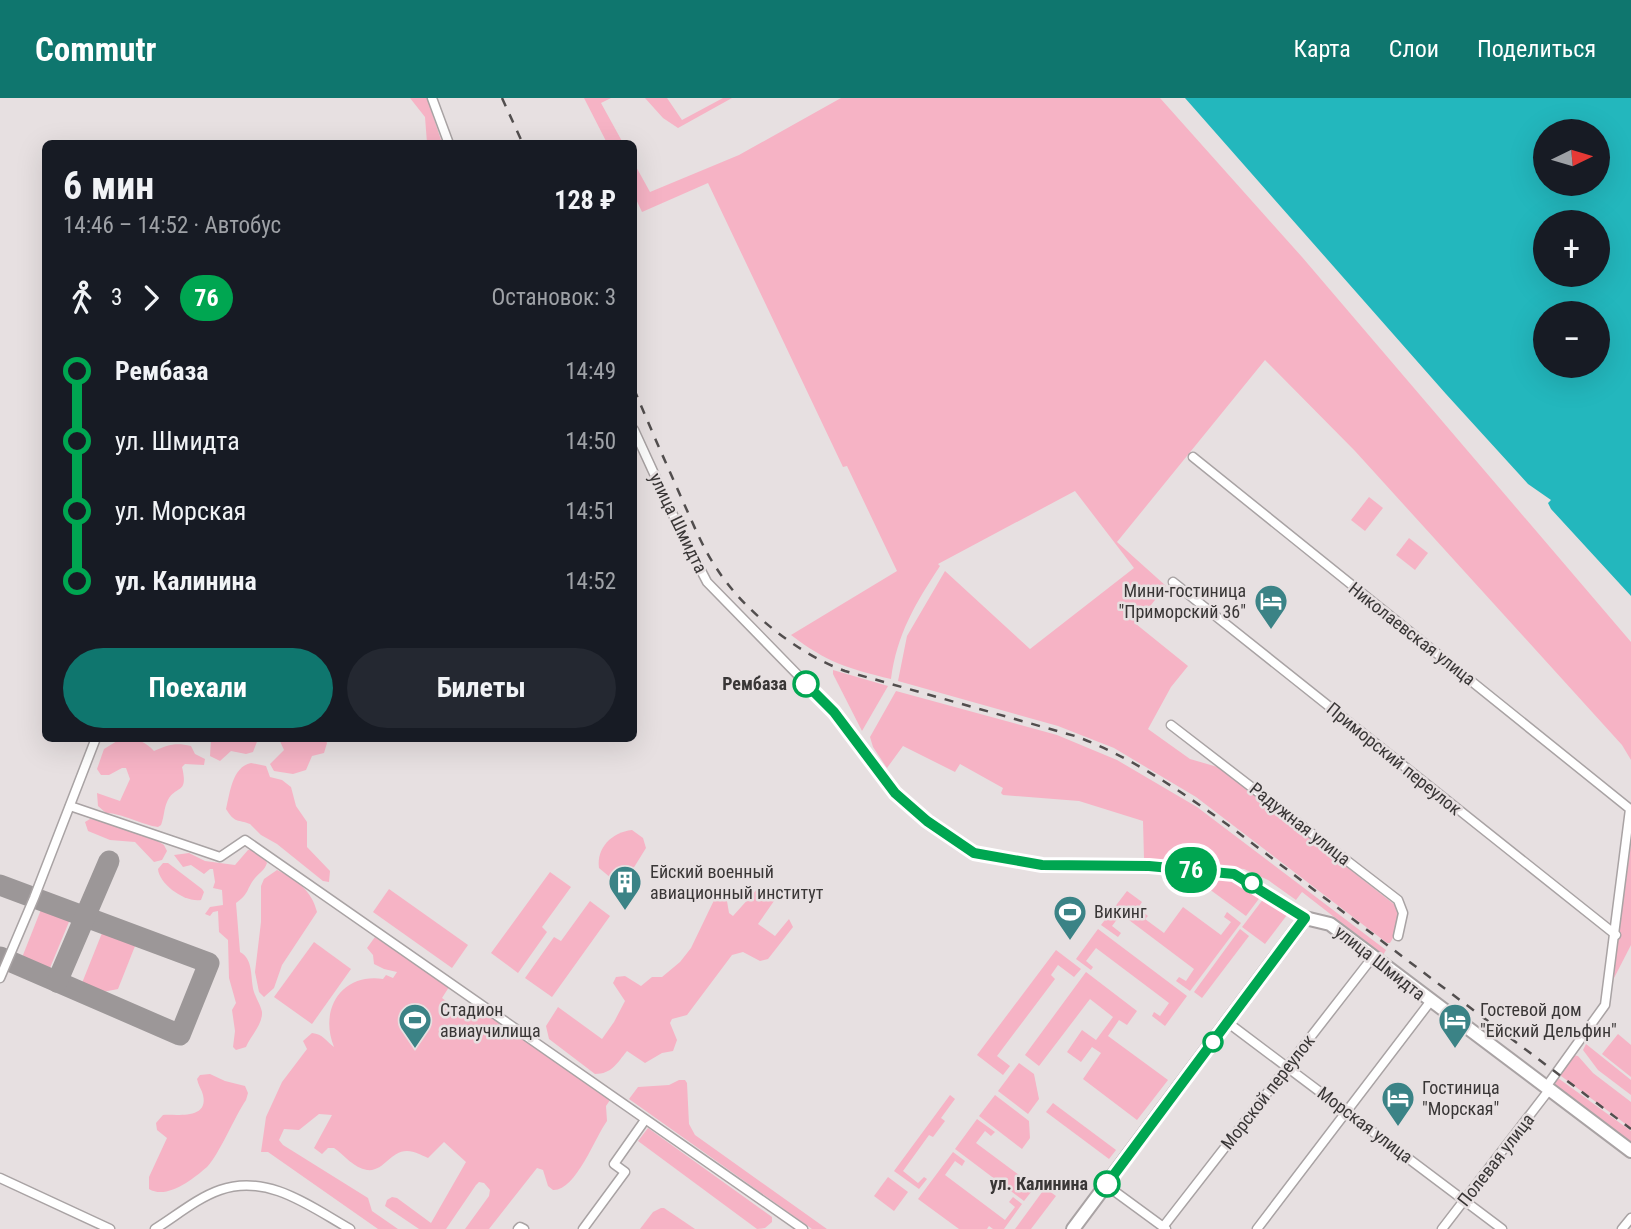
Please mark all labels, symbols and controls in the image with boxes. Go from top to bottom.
text: Commutr [35,30,156,69]
text: Карта [1293,35,1351,63]
text: Слои [1389,35,1439,63]
text: Поделиться [1477,35,1596,63]
north arrow [1533,119,1610,196]
map controls [1533,119,1610,378]
text: 6 мин [63,164,154,208]
text: 128 ₽ [554,185,616,215]
button: + [1533,210,1610,287]
text: 14:46 – 14:52 · Автобус [63,212,281,239]
icon: walk [63,279,101,317]
icon: forward [132,279,170,317]
text: 3 [111,284,122,311]
text: 76 [194,284,219,312]
text: Остановок: 3 [492,284,616,311]
button: − [1533,301,1610,378]
text: Рембаза [115,356,209,386]
text: 14:49 [565,358,616,385]
text: ул. Шмидта [115,426,240,456]
text: 14:50 [565,428,616,455]
street label: улица Шмидта [645,469,712,576]
text: ул. Морская [115,496,246,526]
text: 14:51 [565,498,616,525]
text: ул. Калинина [115,566,257,596]
text: 14:52 [565,568,616,595]
street label: Николаевская улица [1345,578,1480,690]
place label: Мини-гостиница "Приморский 36" [1119,580,1246,622]
hotel icon: Мини-гостиница "Приморский 36" [1252,582,1290,631]
button: Поехали [63,648,333,728]
button: Билеты [347,648,616,728]
marker: Рембаза [793,671,819,697]
place label: Рембаза [722,673,787,694]
street label: Приморский переулок [1323,698,1466,820]
street label: Радужная улица [1246,778,1355,869]
line badge: 76 [1160,847,1222,893]
text: 76 [1179,856,1203,884]
place label: Ейский военный авиационный институт [650,861,824,903]
building icon: Ейский военный авиационный институт [606,863,644,912]
unlabelled marker [1242,873,1262,893]
sports icon: Викинг [1051,893,1089,942]
place label: Викинг [1094,901,1147,922]
street label: улица Шмидта [1331,921,1430,1004]
place label: Стадион авиаучилища [440,999,541,1041]
place label: Гостевой дом "Ейский Дельфин" [1480,999,1617,1041]
sports icon: Стадион авиаучилища [396,1001,434,1050]
hotel icon: Гостевой дом "Ейский Дельфин" [1436,1001,1474,1050]
street label: Морской переулок [1216,1030,1319,1153]
unlabelled marker [1203,1032,1223,1052]
place label: Гостиница "Морская" [1422,1077,1500,1119]
hotel icon: Гостиница "Морская" [1379,1079,1417,1128]
street label: Морская улица [1314,1082,1417,1167]
street label: Полевая улица [1453,1109,1538,1210]
marker: ул. Калинина [1094,1171,1120,1197]
place label: ул. Калинина [990,1173,1088,1194]

